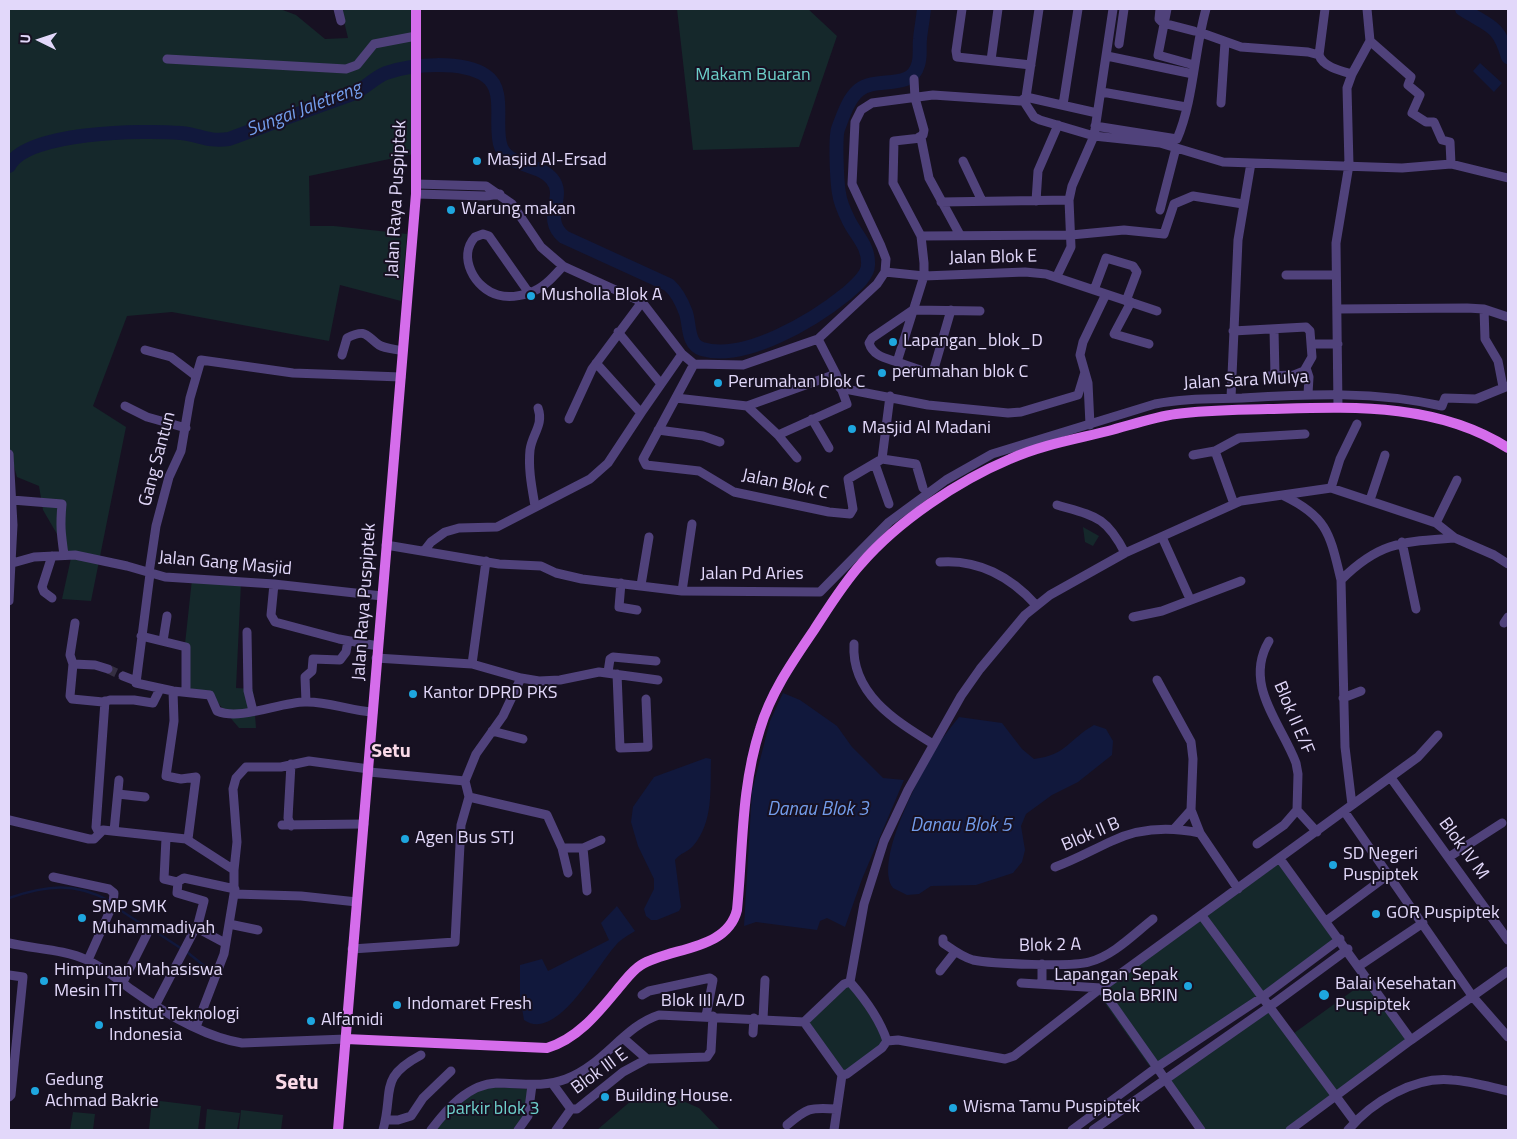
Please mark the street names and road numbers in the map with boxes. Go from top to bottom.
street label: Jalan Raya Puspiptek [382,120,412,278]
street label: Jalan Blok E [949,246,1037,270]
street label: Jalan Sara Mulya [1183,367,1309,395]
street label: Gang Santun [135,409,181,509]
street label: Jalan Blok C [740,465,830,505]
street label: Jalan Raya Puspiptek [349,522,381,682]
street label: Jalan Gang Masjid [157,547,293,581]
street label: Jalan Pd Aries [700,564,804,586]
street label: Blok II E/F [1268,678,1318,758]
street label: Blok II B [1059,813,1123,857]
street label: Blok IV M [1433,814,1493,884]
street label: Blok 2 A [1019,935,1081,957]
street label: Blok III A/D [661,991,745,1013]
street label: Blok III E [568,1044,632,1100]

